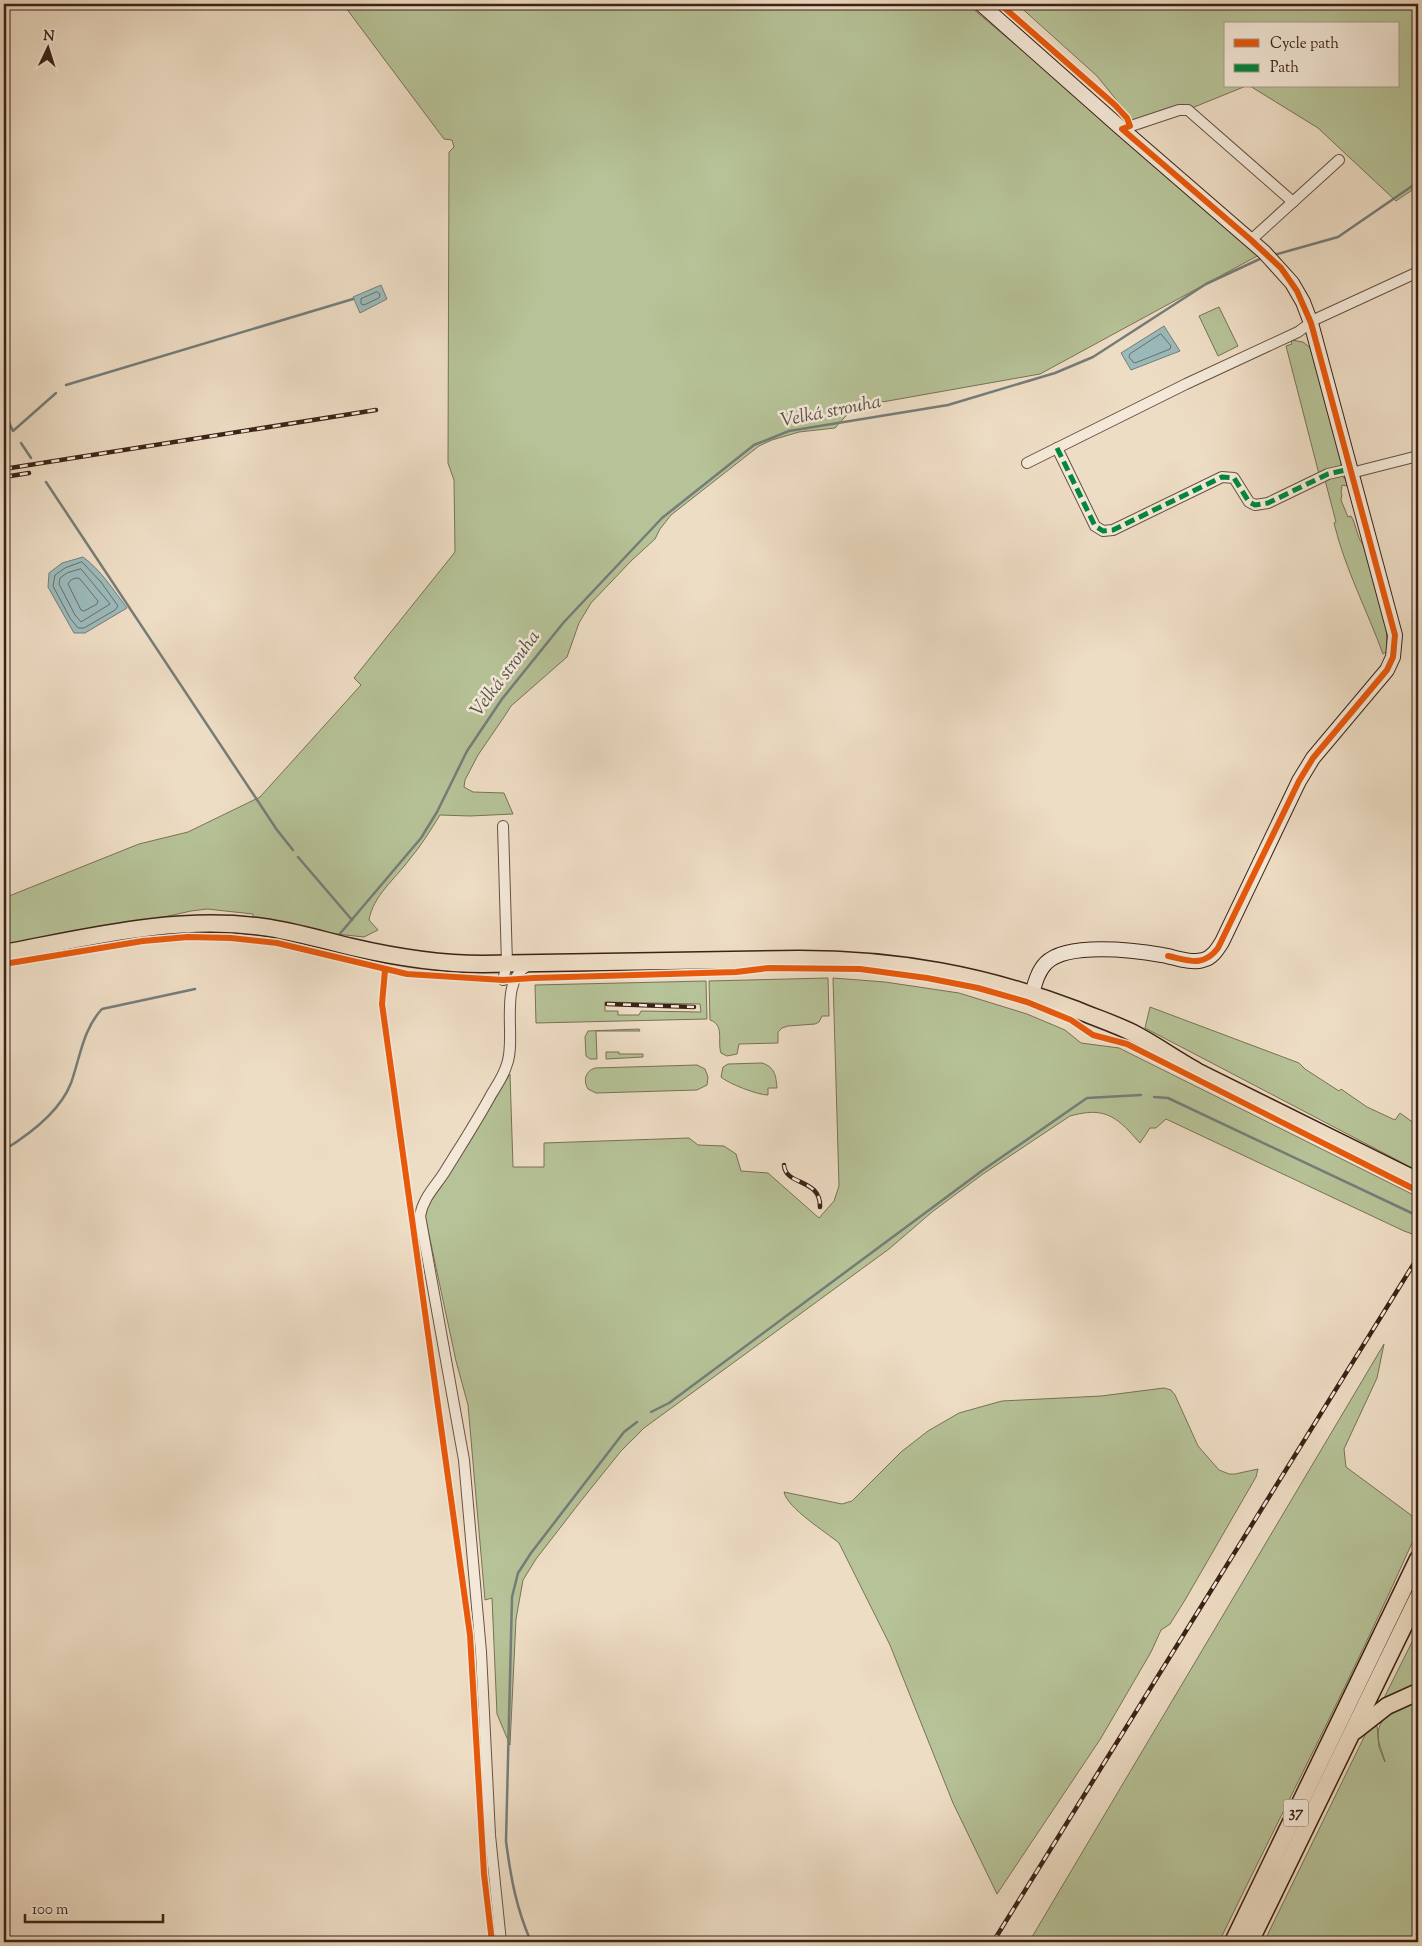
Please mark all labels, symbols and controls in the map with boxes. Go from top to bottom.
north arrow [22,22,72,72]
legend [1224,22,1400,88]
text: N [42,27,55,47]
text: Cycle path [1270,34,1339,55]
text: Path [1270,58,1299,79]
water label: Velká strouha [778,389,884,435]
water label: Velká strouha [465,625,548,723]
road number: 37 [1284,1800,1308,1826]
scale bar [25,1891,162,1923]
text: 100 m [32,1900,69,1921]

